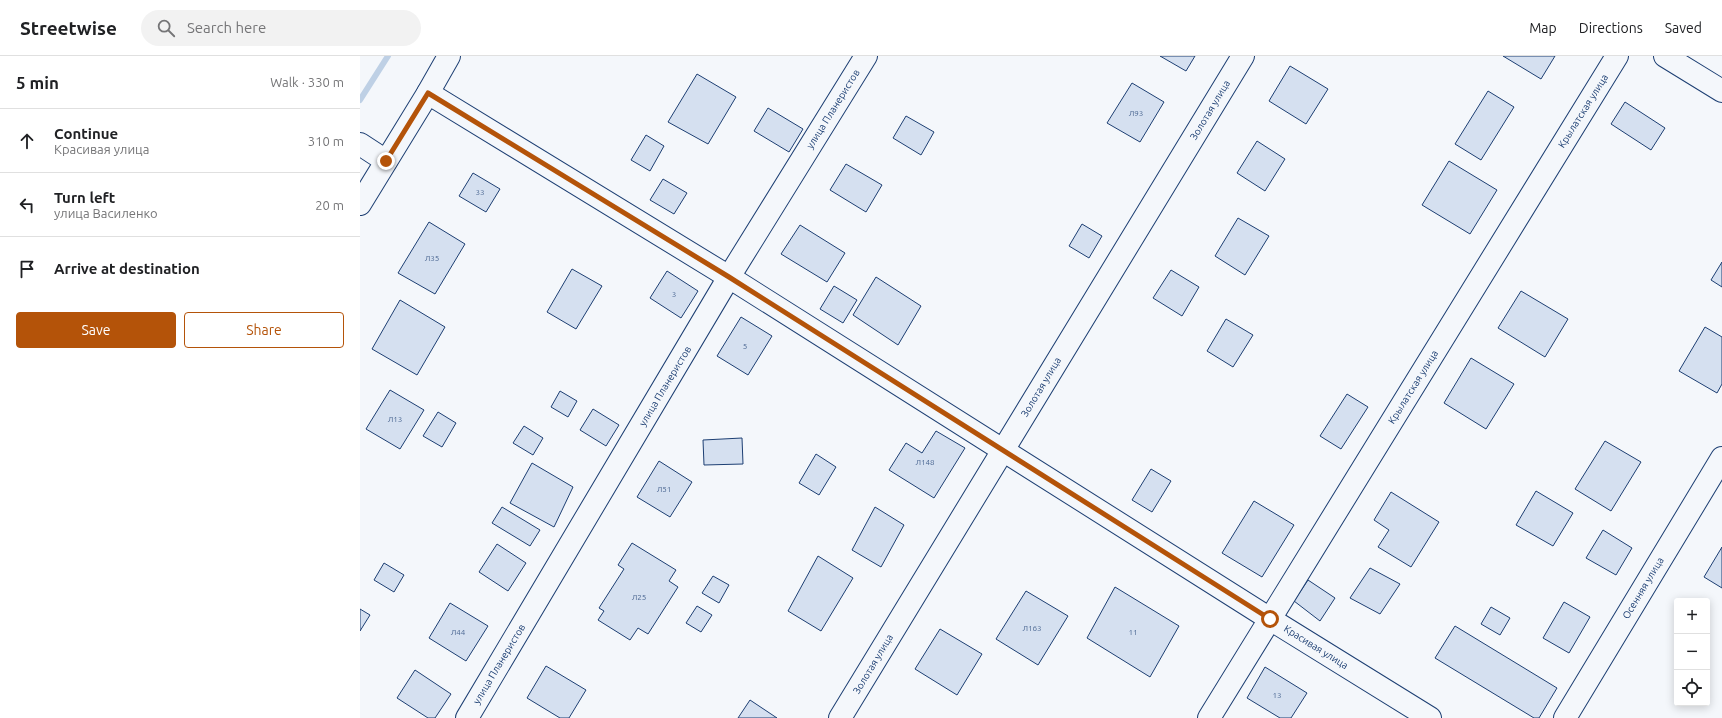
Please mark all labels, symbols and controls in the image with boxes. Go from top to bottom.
search box [141,10,421,46]
text: Streetwise [20,17,117,39]
icon: search [155,17,177,39]
text: Search here [187,19,266,36]
text: Map [1529,20,1557,36]
text: Directions [1579,20,1643,36]
text: Saved [1665,20,1702,36]
street label: улица Планеристов [804,67,862,151]
street label: Крылатская улица [1556,72,1610,150]
text: 5 min [16,73,59,92]
text: Walk · 330 m [270,75,344,89]
street label: Золотая улица [1188,78,1232,142]
house number: Л93 [1129,109,1143,118]
text: Continue [54,125,118,142]
icon: ahead [16,130,38,152]
text: 310 m [308,134,344,148]
text: Красивая улица [54,142,149,156]
route end [377,152,395,170]
house number: 33 [475,188,485,197]
text: Turn left [54,189,115,206]
icon: left [16,194,38,216]
text: 20 m [315,198,344,212]
text: улица Василенко [54,206,158,220]
house number: Л35 [425,254,439,263]
icon: arrive [16,258,38,280]
text: Arrive at destination [54,260,200,277]
house number: 3 [672,290,676,299]
button: Save [16,312,176,348]
button: Share [184,312,344,348]
house number: 5 [743,342,747,351]
street label: улица Планеристов [637,344,693,428]
street label: Крылатская улица [1386,348,1440,426]
street label: Золотая улица [1019,355,1063,419]
house number: Л13 [388,415,402,424]
house number: Л148 [915,458,935,467]
house number: Л51 [657,485,671,494]
street label: Осенняя улица [1620,555,1666,621]
house number: Л25 [632,593,646,602]
map controls [1674,598,1710,706]
button: + [1674,598,1710,634]
route start [1261,610,1279,628]
street label: улица Планеристов [471,622,527,706]
street label: Красивая улица [1282,623,1350,671]
house number: Л163 [1022,624,1042,633]
house number: Л44 [451,628,466,637]
house number: 11 [1128,628,1138,637]
street label: Золотая улица [851,632,895,696]
button: − [1674,634,1710,670]
button: locate [1674,670,1710,706]
house number: 13 [1272,691,1282,700]

